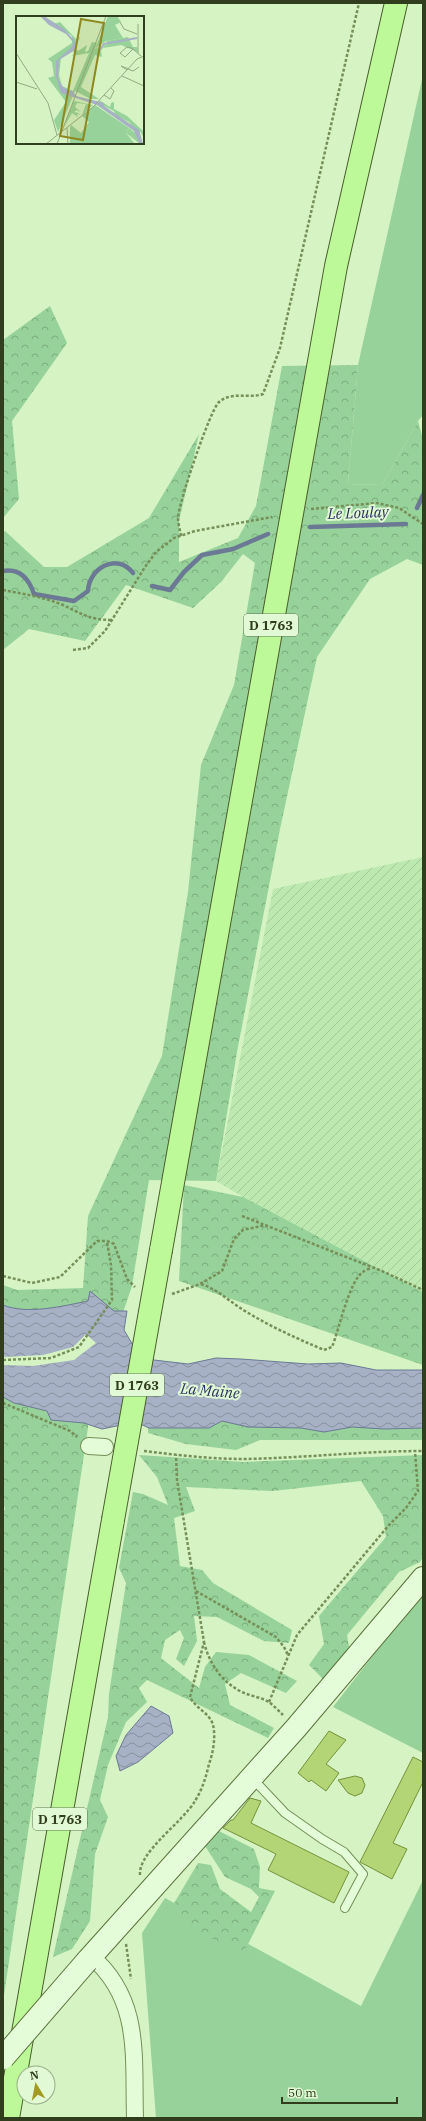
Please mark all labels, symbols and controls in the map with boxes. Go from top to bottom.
inset map [16,16,144,144]
water label: Le Loulay [326,502,390,523]
road number: D 1763 [244,614,298,636]
road number: D 1763 [110,1374,164,1396]
water label: La Maine [179,1378,241,1403]
road number: D 1763 [33,1808,87,1830]
north arrow [16,2065,56,2105]
text: N [29,2067,40,2083]
scale bar [282,2079,397,2105]
text: 50 m [288,2085,317,2100]

